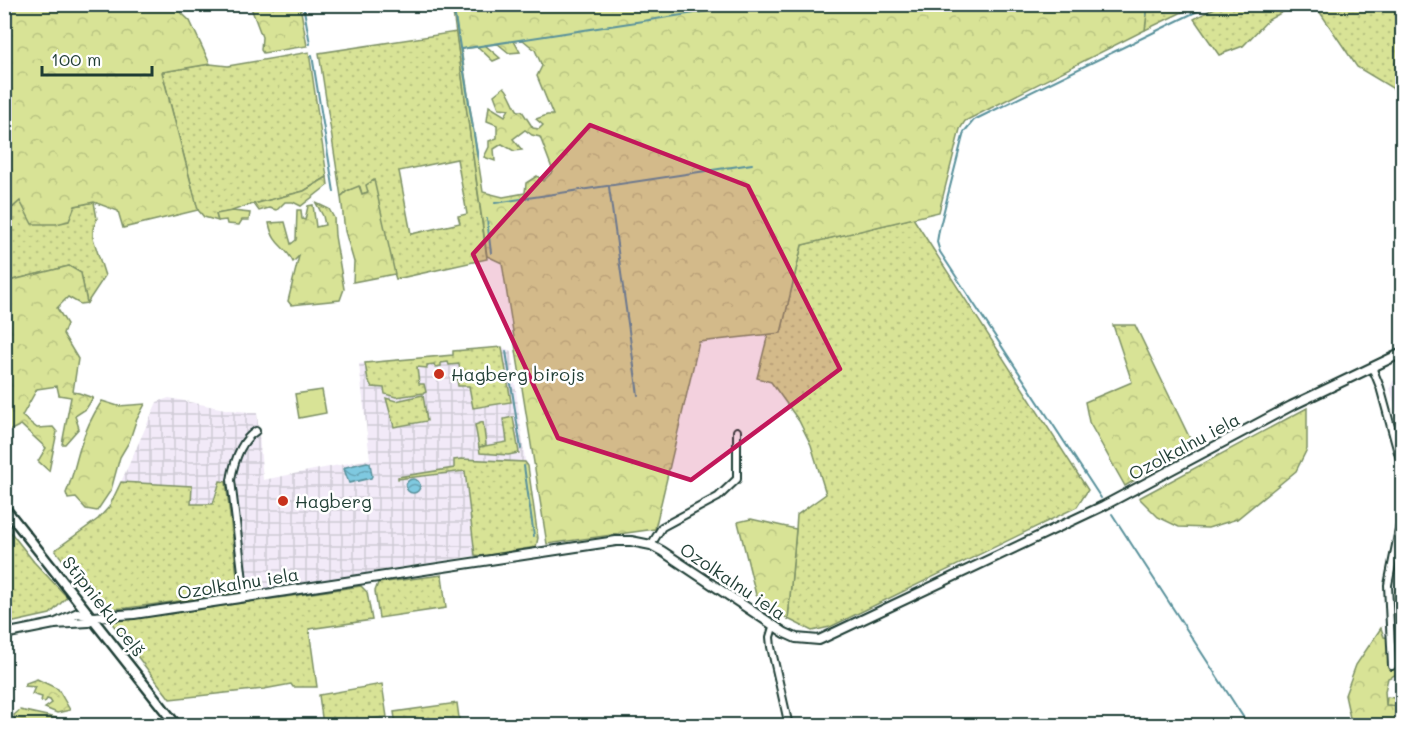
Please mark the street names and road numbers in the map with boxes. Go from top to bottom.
street label: Ozolkalnu iela [1124,407,1244,485]
street label: Ozolkalnu iela [675,537,791,625]
street label: Stīpnieku ceļš [57,551,151,661]
street label: Ozolkalnu iela [176,562,300,604]

